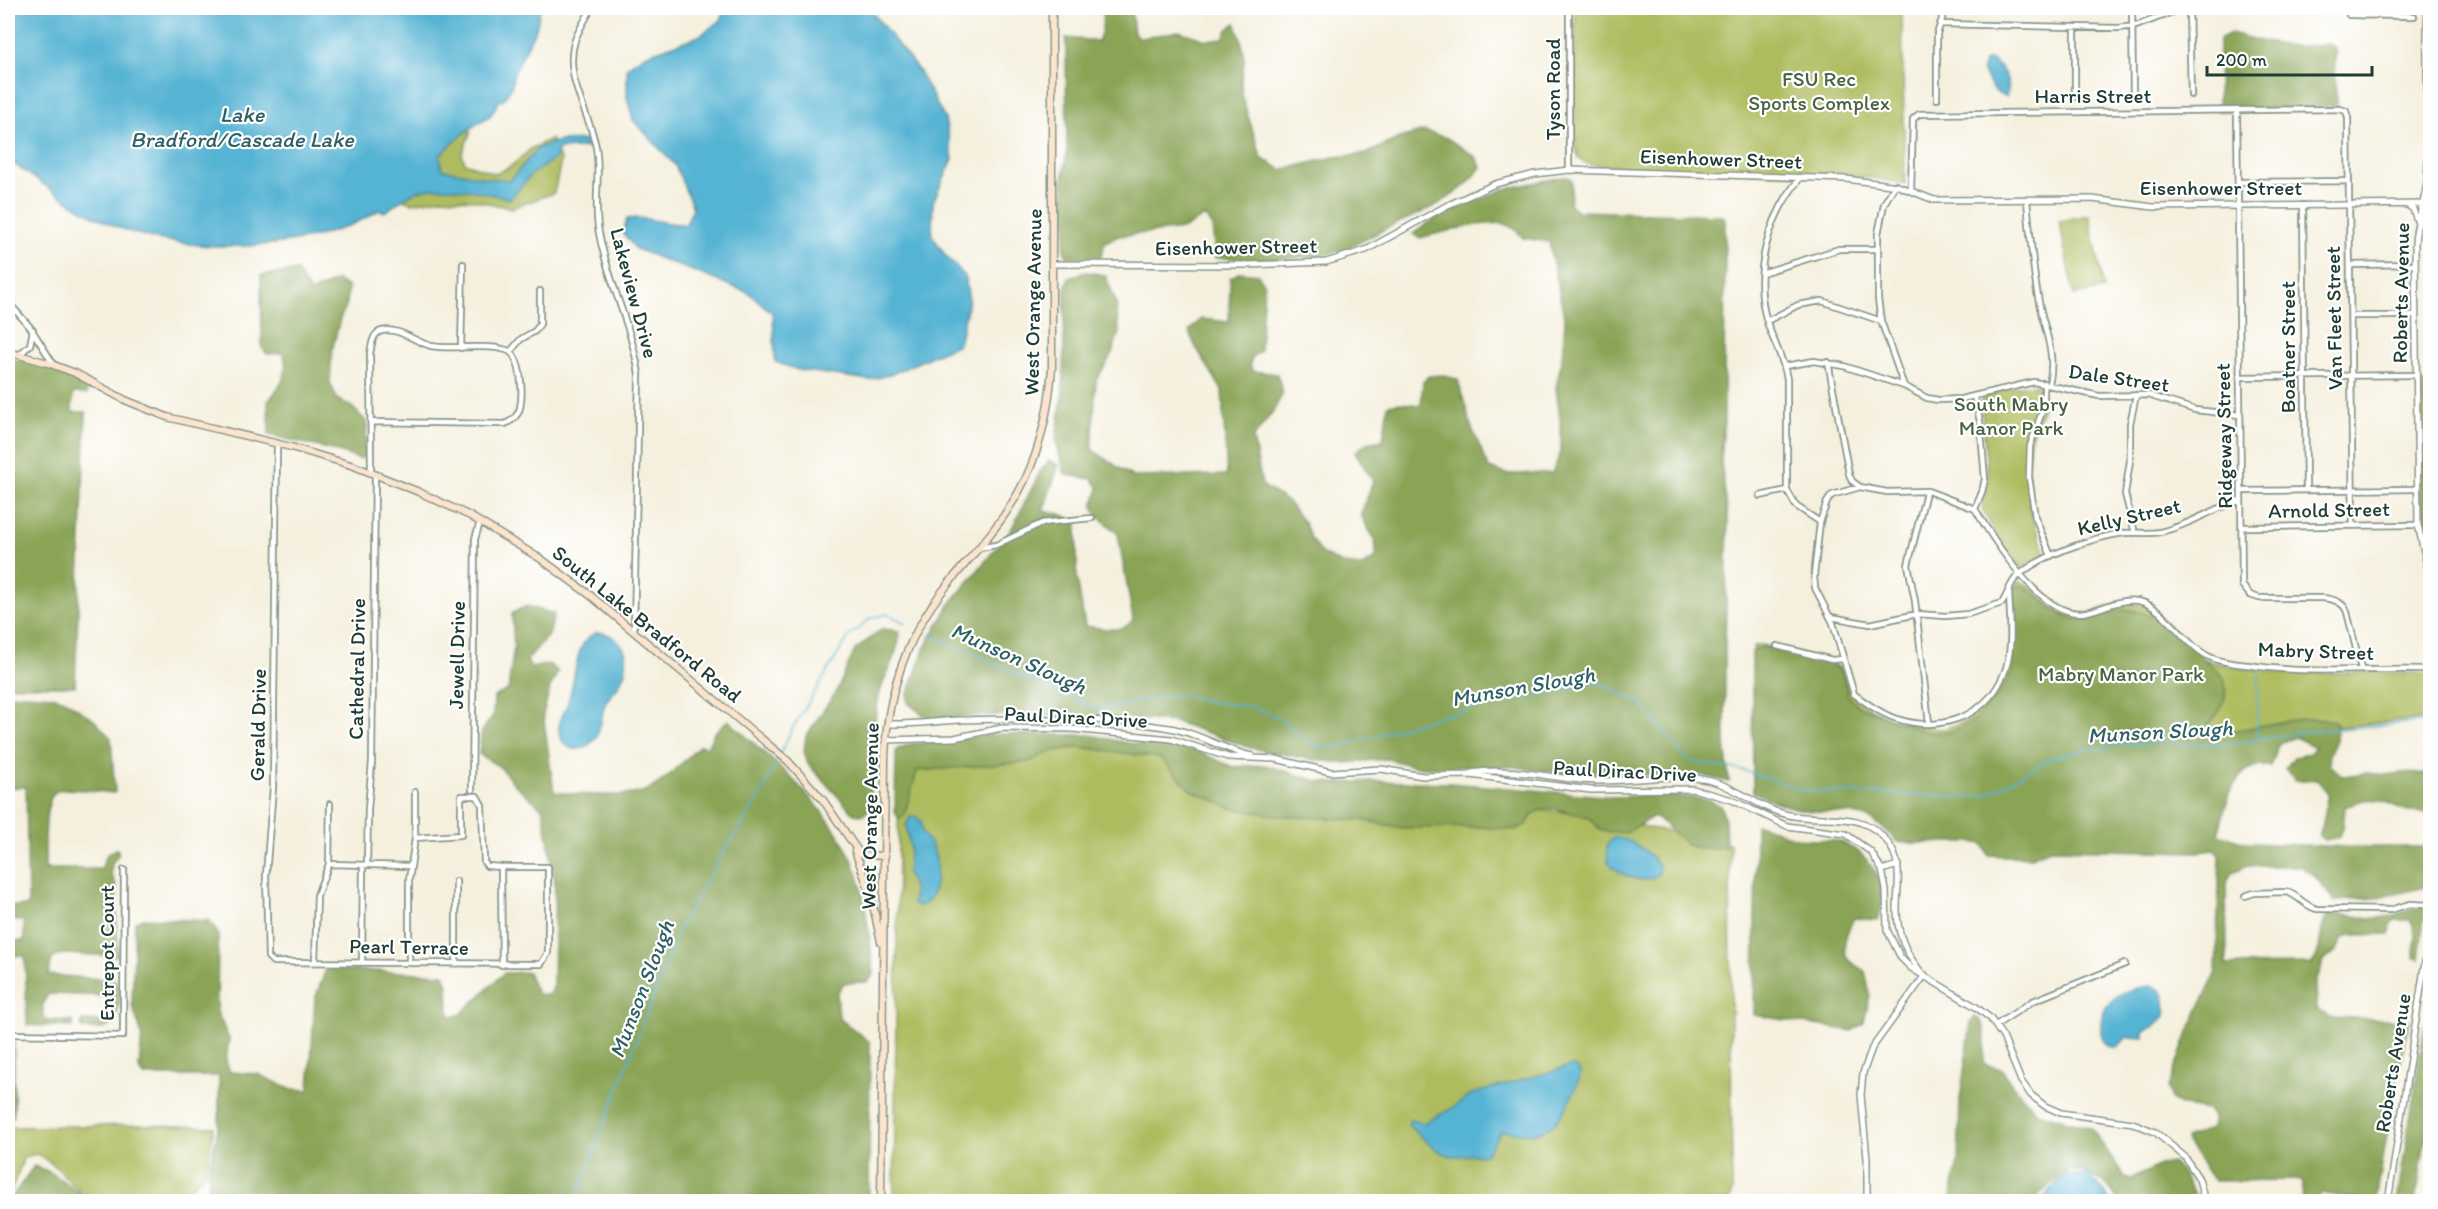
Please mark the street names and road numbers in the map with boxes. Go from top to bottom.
street label: Tyson Road [1540,37,1565,140]
street label: Harris Street [2035,83,2152,108]
street label: Eisenhower Street [1639,143,1803,174]
street label: Eisenhower Street [2140,175,2302,200]
street label: West Orange Avenue [1018,208,1047,396]
street label: Roberts Avenue [2387,222,2414,364]
street label: Lakeview Drive [605,225,664,361]
street label: Eisenhower Street [1155,233,1317,260]
street label: Van Fleet Street [2320,246,2347,390]
street label: Boatner Street [2275,281,2300,413]
street label: Dale Street [2067,358,2171,397]
street label: Ridgeway Street [2210,363,2237,509]
street label: Kelly Street [2075,492,2183,541]
street label: Arnold Street [2268,496,2390,523]
street label: South Lake Bradford Road [548,540,747,708]
street label: Cathedral Drive [343,598,370,740]
street label: Jewell Drive [443,601,470,709]
street label: Mabry Street [2257,636,2375,665]
street label: Gerald Drive [244,668,271,781]
street label: Paul Dirac Drive [1004,700,1149,733]
street label: West Orange Avenue [855,722,884,910]
street label: Paul Dirac Drive [1553,754,1698,787]
street label: Entrepot Court [94,885,119,1021]
street label: Pearl Terrace [349,933,469,960]
street label: Roberts Avenue [2369,991,2416,1134]

